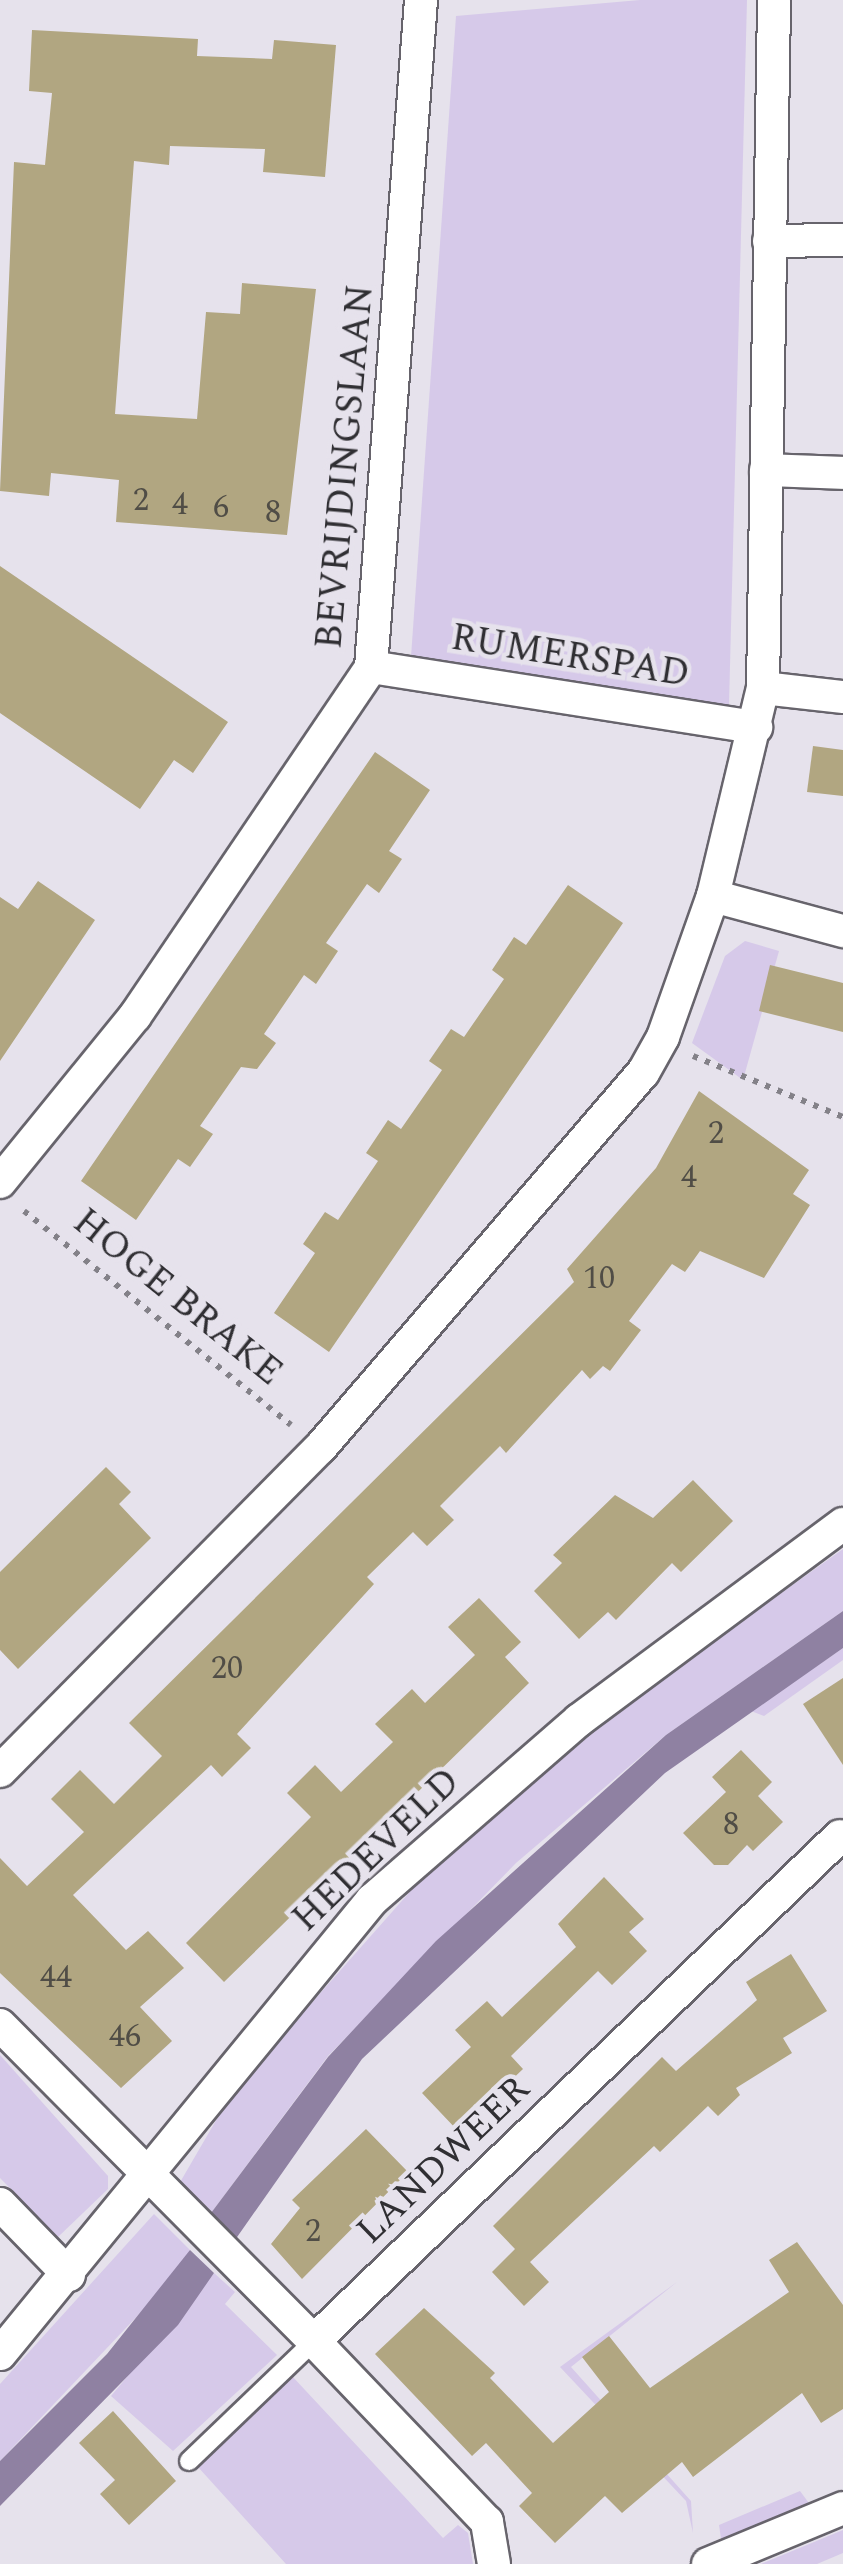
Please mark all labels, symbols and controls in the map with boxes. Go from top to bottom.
street label: BEVRIJDINGSLAAN [307,283,385,651]
house number: 2 [133,482,149,520]
house number: 4 [172,486,188,524]
house number: 6 [213,489,229,527]
house number: 8 [265,494,281,532]
street label: RUMERSPAD [448,616,692,698]
house number: 2 [708,1115,724,1153]
house number: 4 [681,1159,697,1197]
street label: HOGE BRAKE [63,1200,291,1396]
house number: 10 [583,1260,615,1298]
house number: 20 [211,1650,243,1688]
street label: HEDEVELD [284,1760,470,1942]
house number: 8 [723,1806,739,1844]
house number: 44 [40,1959,72,1997]
house number: 46 [109,2018,141,2056]
street label: LANDWEER [348,2067,540,2255]
house number: 2 [305,2213,321,2251]

